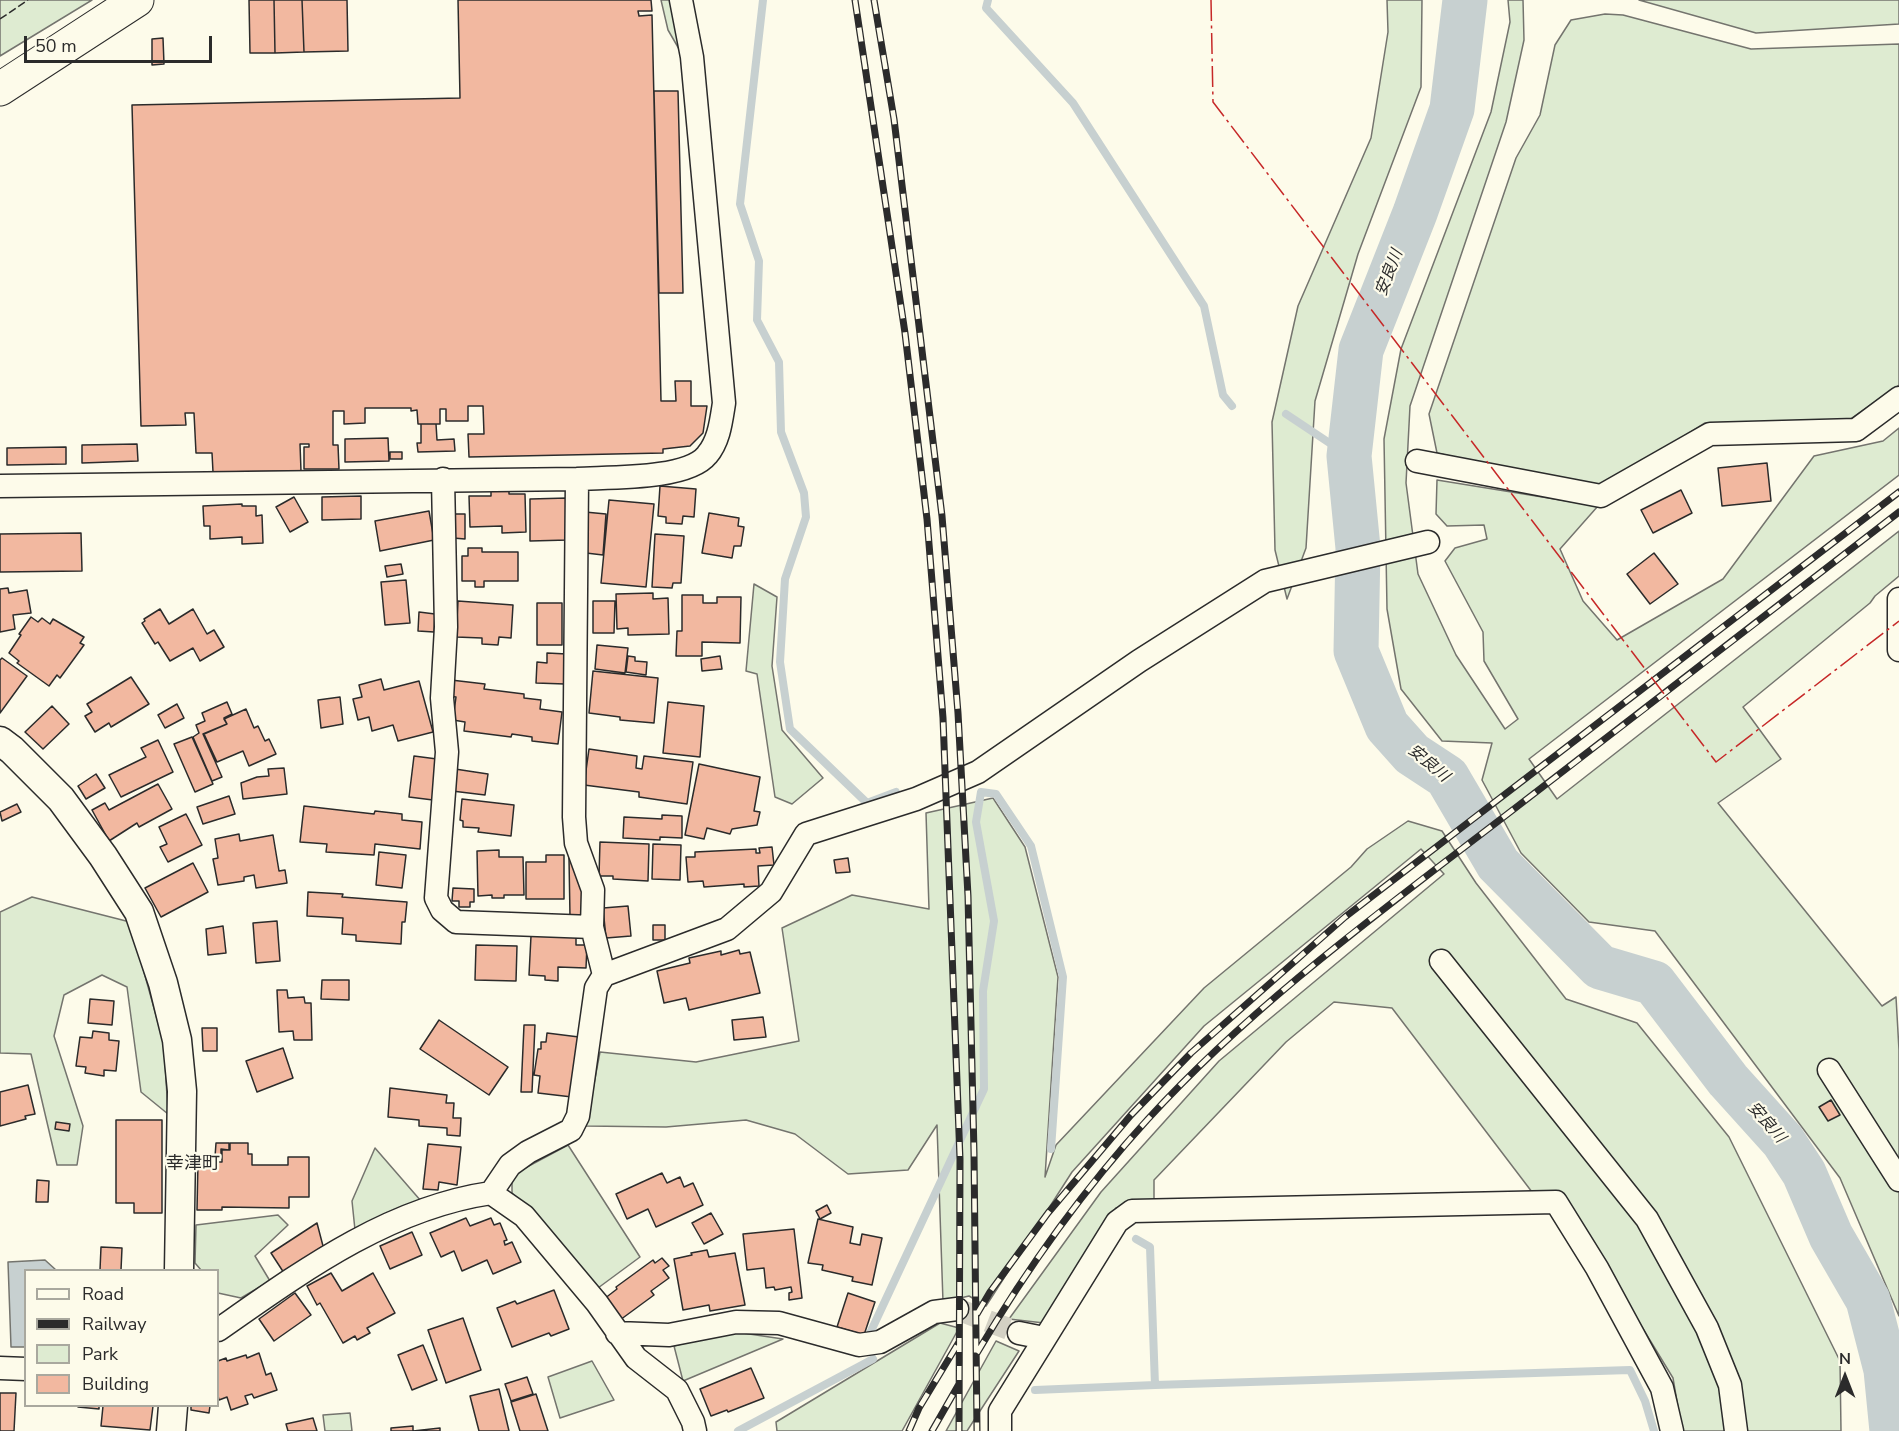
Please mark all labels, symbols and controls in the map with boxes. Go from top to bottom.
scale bar [27,24,214,62]
text: 50 m [35,34,77,58]
water label: 安良川 [1372,247,1408,299]
water label: 安良川 [1403,741,1453,787]
water label: 安良川 [1743,1099,1789,1147]
district label: 幸津町 [166,1154,220,1176]
legend [24,1269,219,1407]
text: Road [82,1282,124,1306]
text: Railway [82,1312,147,1336]
text: Park [82,1342,118,1366]
north arrow [1815,1347,1875,1407]
text: N [1839,1348,1851,1370]
text: Building [82,1372,149,1396]

